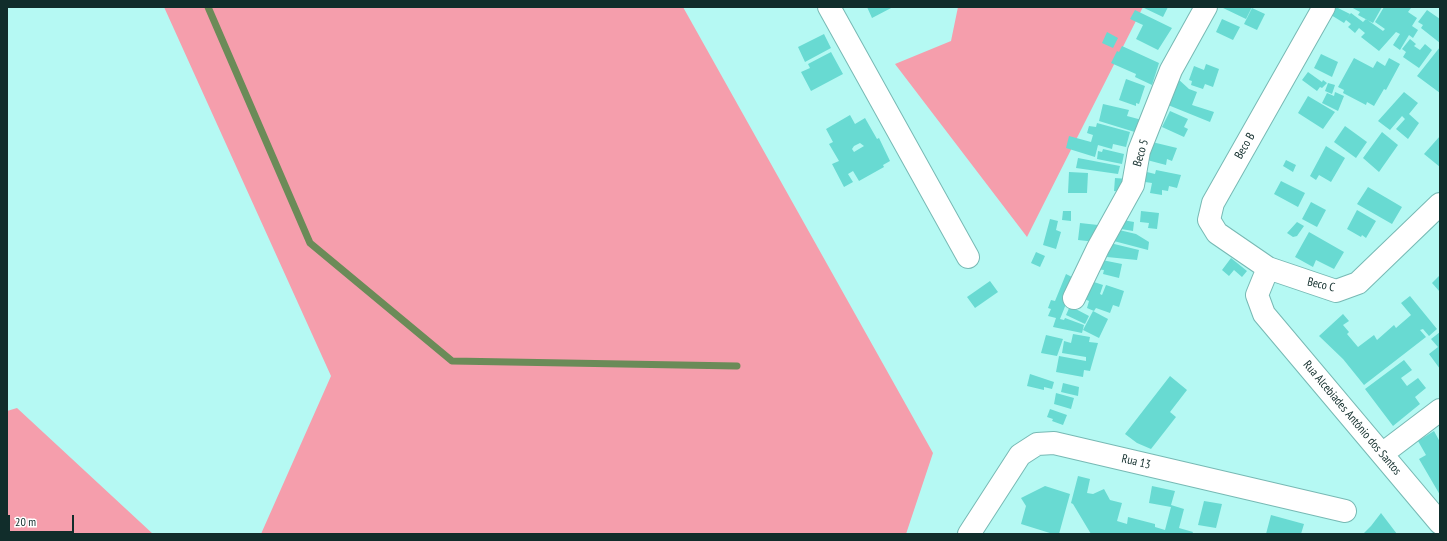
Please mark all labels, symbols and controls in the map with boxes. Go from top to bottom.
street label: Beco B [1232,130,1258,162]
street label: Beco 5 [1130,138,1152,168]
street label: Beco C [1306,275,1336,295]
street label: Rua Alcebiades Antônio dos Santos [1300,358,1404,478]
street label: Rua 13 [1120,452,1152,472]
scale bar [10,507,76,533]
text: 20 m [15,514,36,529]

